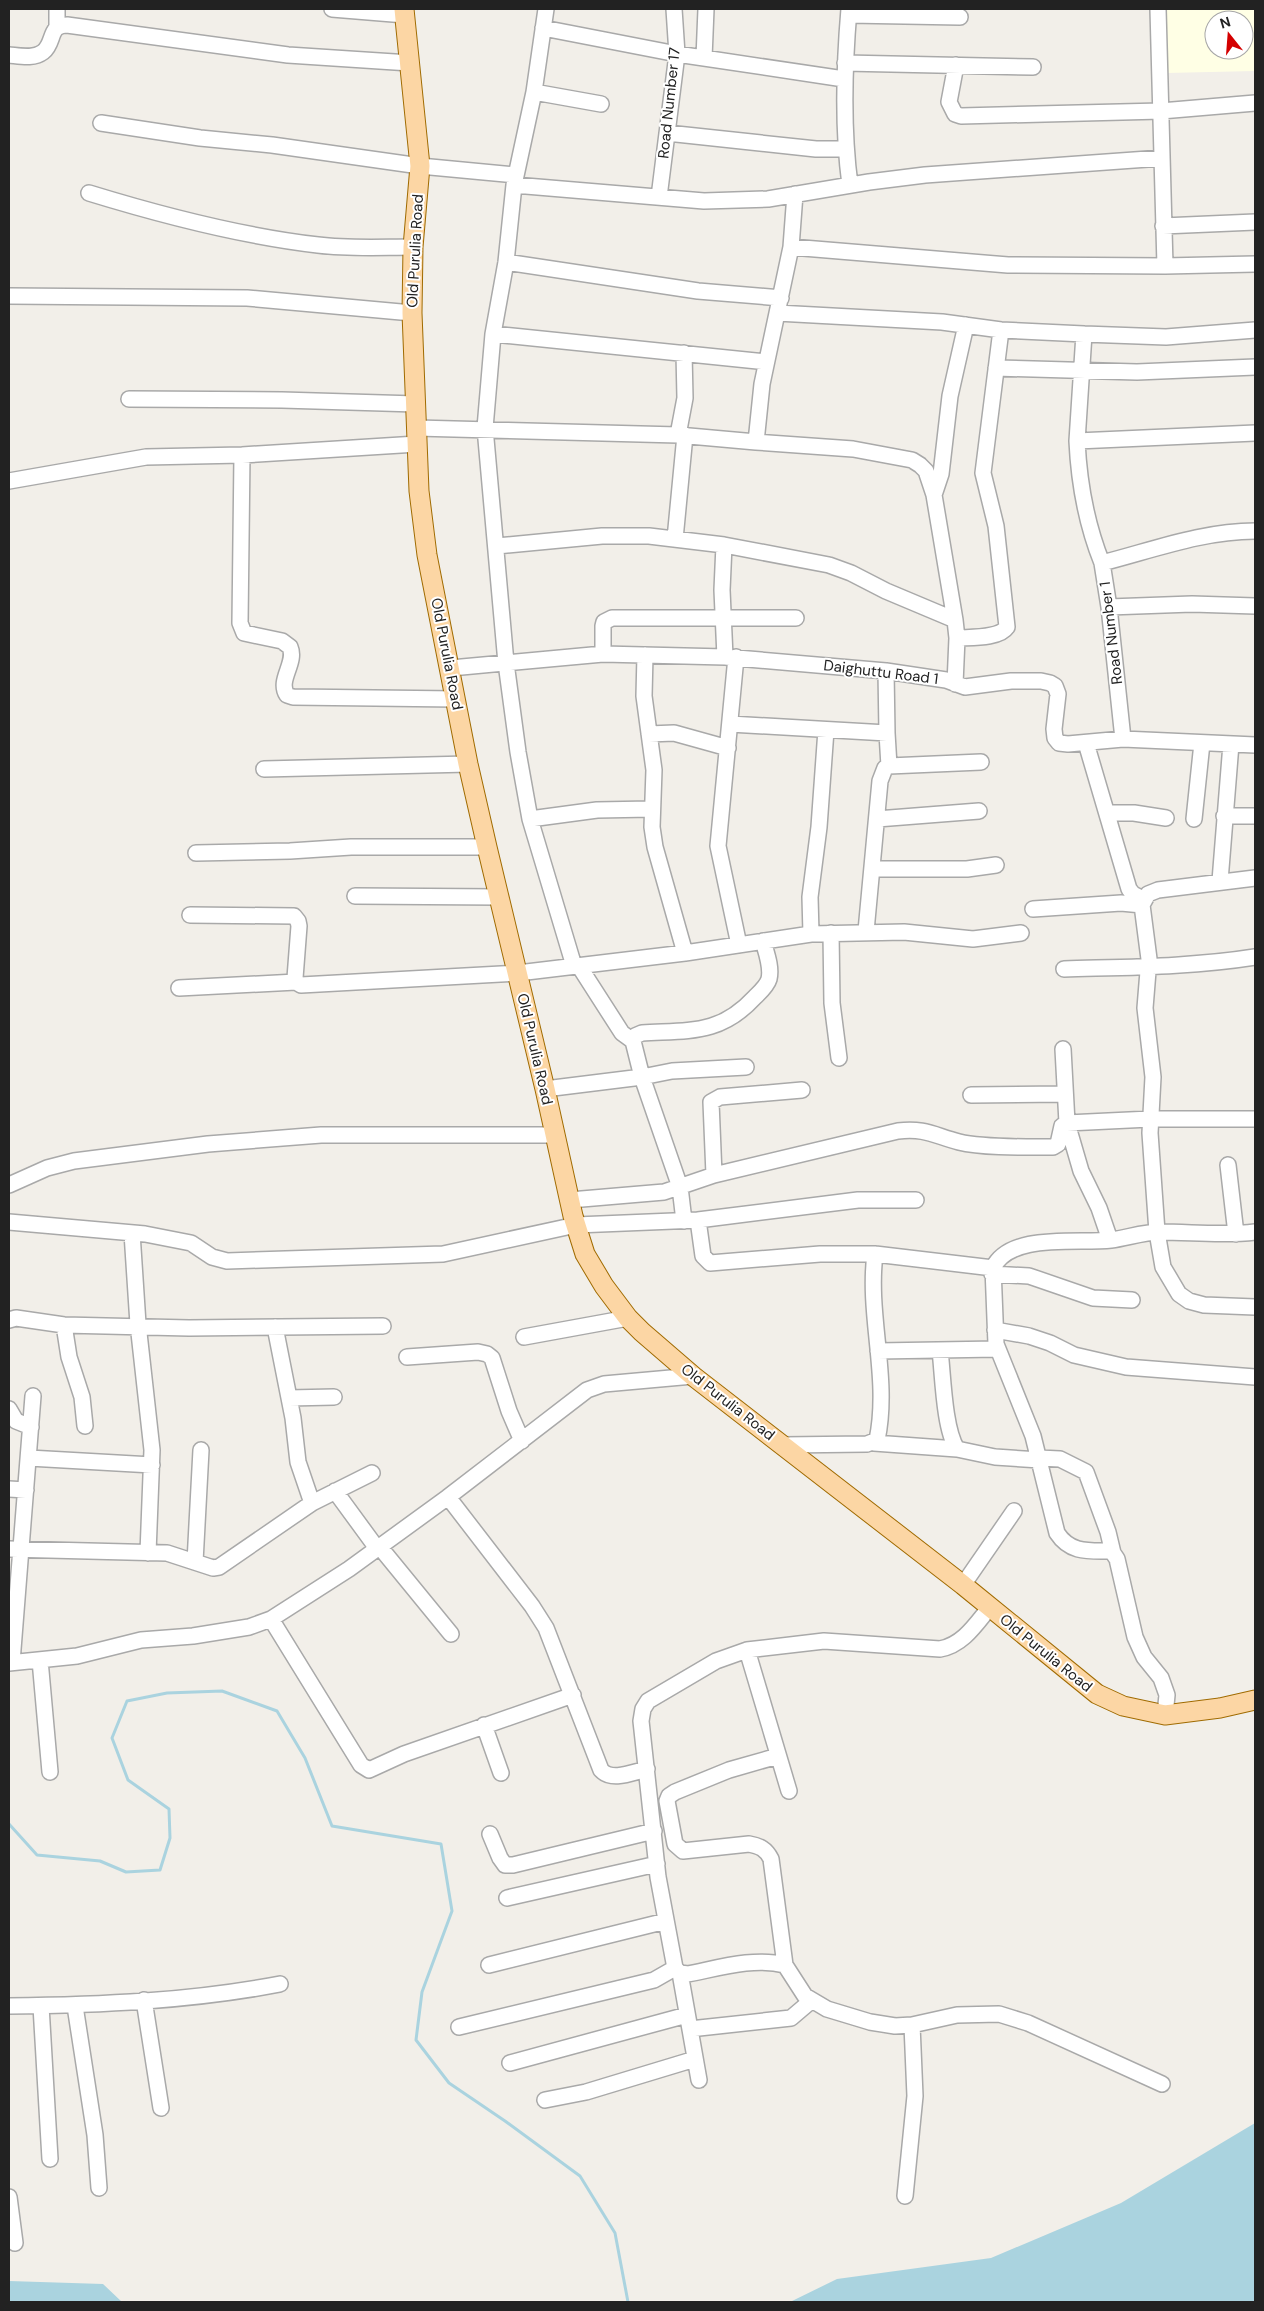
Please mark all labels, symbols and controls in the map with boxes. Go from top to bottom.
north arrow [1204,10,1254,60]
text: N [1218,12,1233,33]
street label: Road Number 17 [653,47,685,159]
street label: Old Purulia Road [402,194,428,308]
street label: Road Number 1 [1095,580,1127,686]
street label: Old Purulia Road [426,596,468,712]
street label: Daighuttu Road 1 [822,655,940,689]
street label: Old Purulia Road [512,991,558,1107]
street label: Old Purulia Road [677,1359,779,1445]
street label: Old Purulia Road [995,1609,1097,1697]

